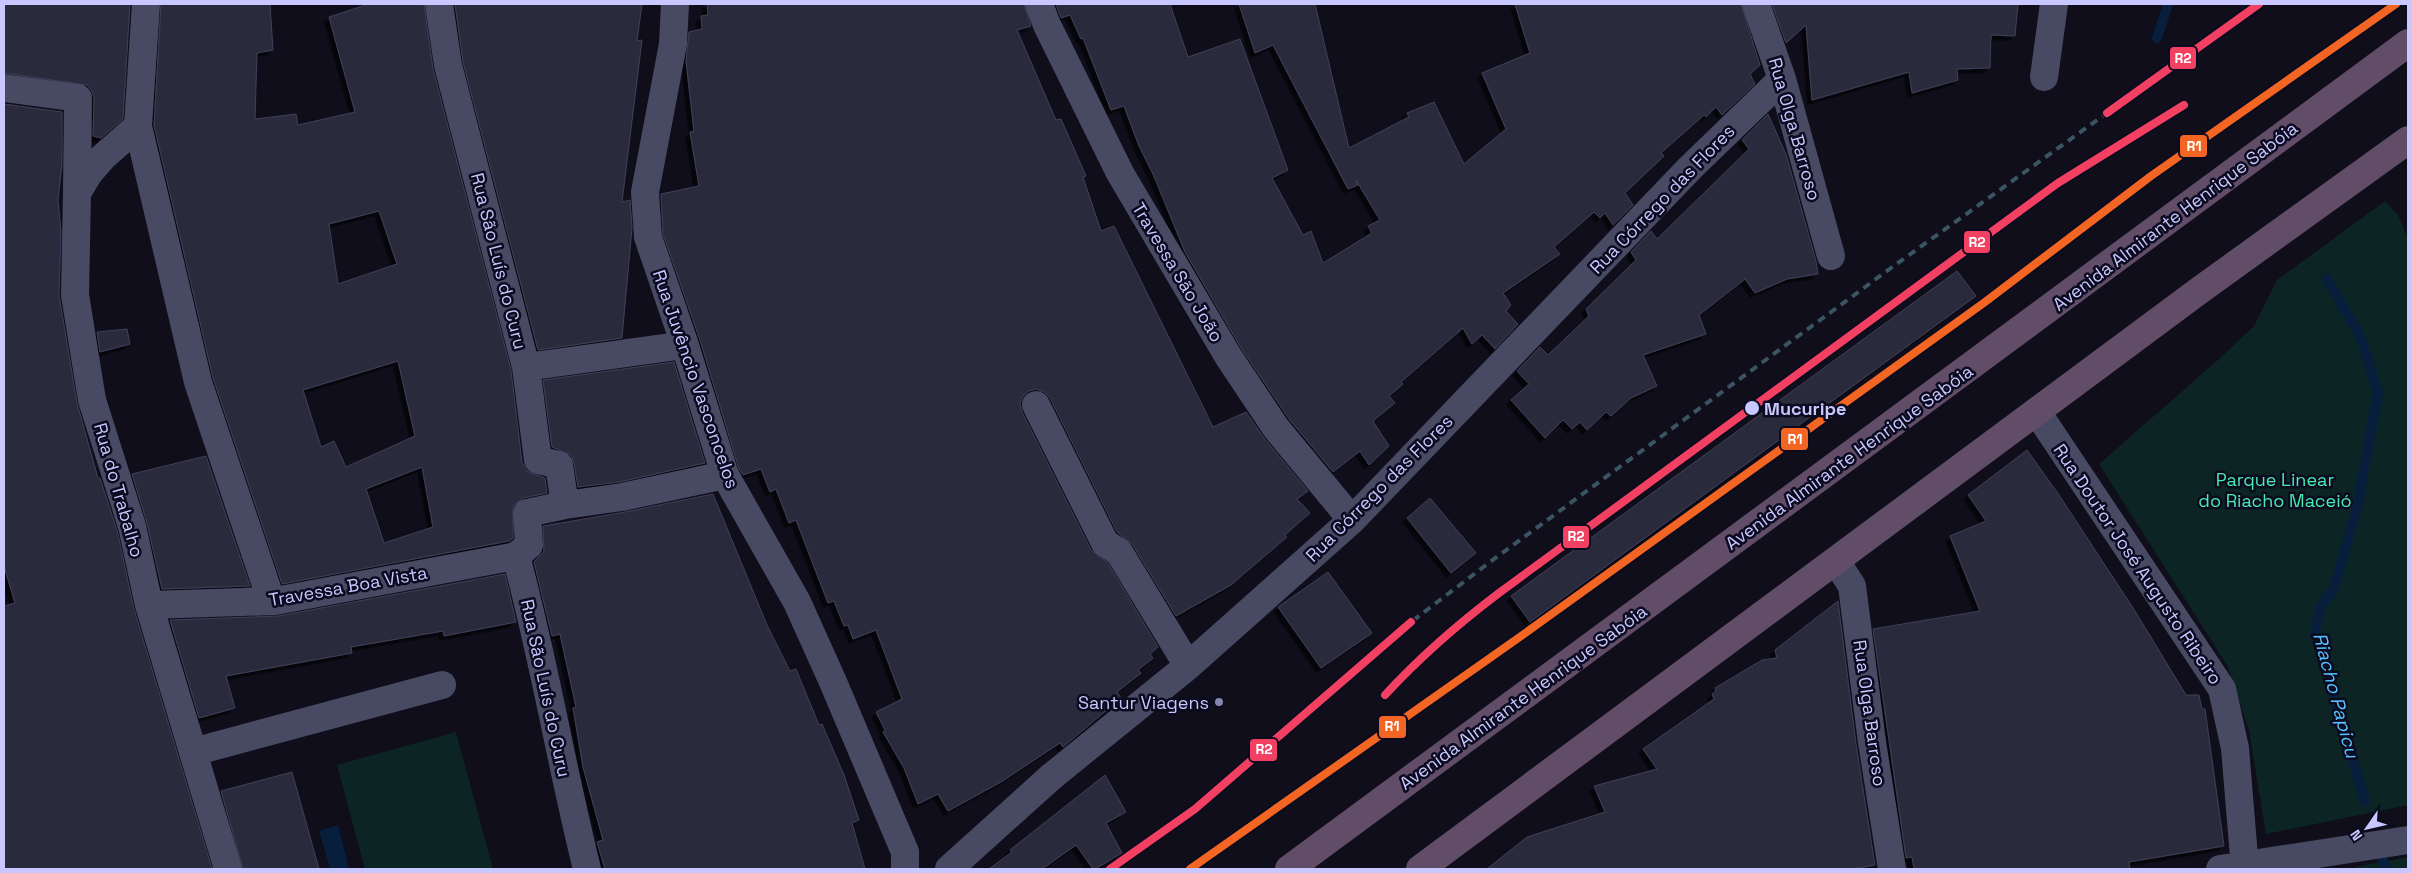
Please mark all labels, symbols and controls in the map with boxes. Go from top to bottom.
line badge: R2 [2169,46,2197,70]
text: R2 [2174,49,2192,67]
street label: Rua Olga Barroso [1764,55,1826,203]
street label: Avenida Almirante Henrique Sabóia [2048,116,2302,316]
street label: Rua Córrego das Flores [1585,119,1739,279]
line badge: R1 [2179,134,2208,158]
text: R1 [2186,137,2202,155]
street label: Rua São Luís do Curu [466,170,532,352]
street label: Travessa São João [1127,198,1229,346]
line badge: R2 [1963,230,1991,254]
text: R2 [1968,233,1986,251]
street label: Rua Juvêncio Vasconcelos [648,267,744,491]
street label: Avenida Almirante Henrique Sabóia [1721,359,1977,555]
place label: Mucuripe [1764,397,1846,420]
marker: Mucuripe [1743,399,1761,417]
street label: Rua Córrego das Flores [1300,409,1458,567]
street label: Rua do Trabalho [89,420,149,560]
line badge: R1 [1780,427,1809,451]
text: R1 [1787,430,1803,448]
street label: Rua Doutor José Augusto Ribeiro [2049,439,2227,689]
park label: Parque Linear do Riacho Maceió [2198,468,2352,512]
line badge: R2 [1562,525,1590,549]
text: R2 [1567,527,1585,545]
street label: Travessa Boa Vista [267,561,429,611]
street label: Rua São Luís do Curu [516,597,576,779]
street label: Avenida Almirante Henrique Sabóia [1395,599,1651,795]
water label: Riacho Papicu [2307,629,2365,762]
street label: Rua Olga Barroso [1848,638,1892,788]
place label: Santur Viagens [1078,691,1209,714]
marker: Santur Viagens [1213,696,1225,708]
line badge: R1 [1378,715,1407,739]
text: R1 [1384,717,1400,735]
line badge: R2 [1249,738,1278,762]
text: R2 [1255,740,1273,758]
north arrow [2342,803,2392,853]
text: N [2346,826,2366,844]

